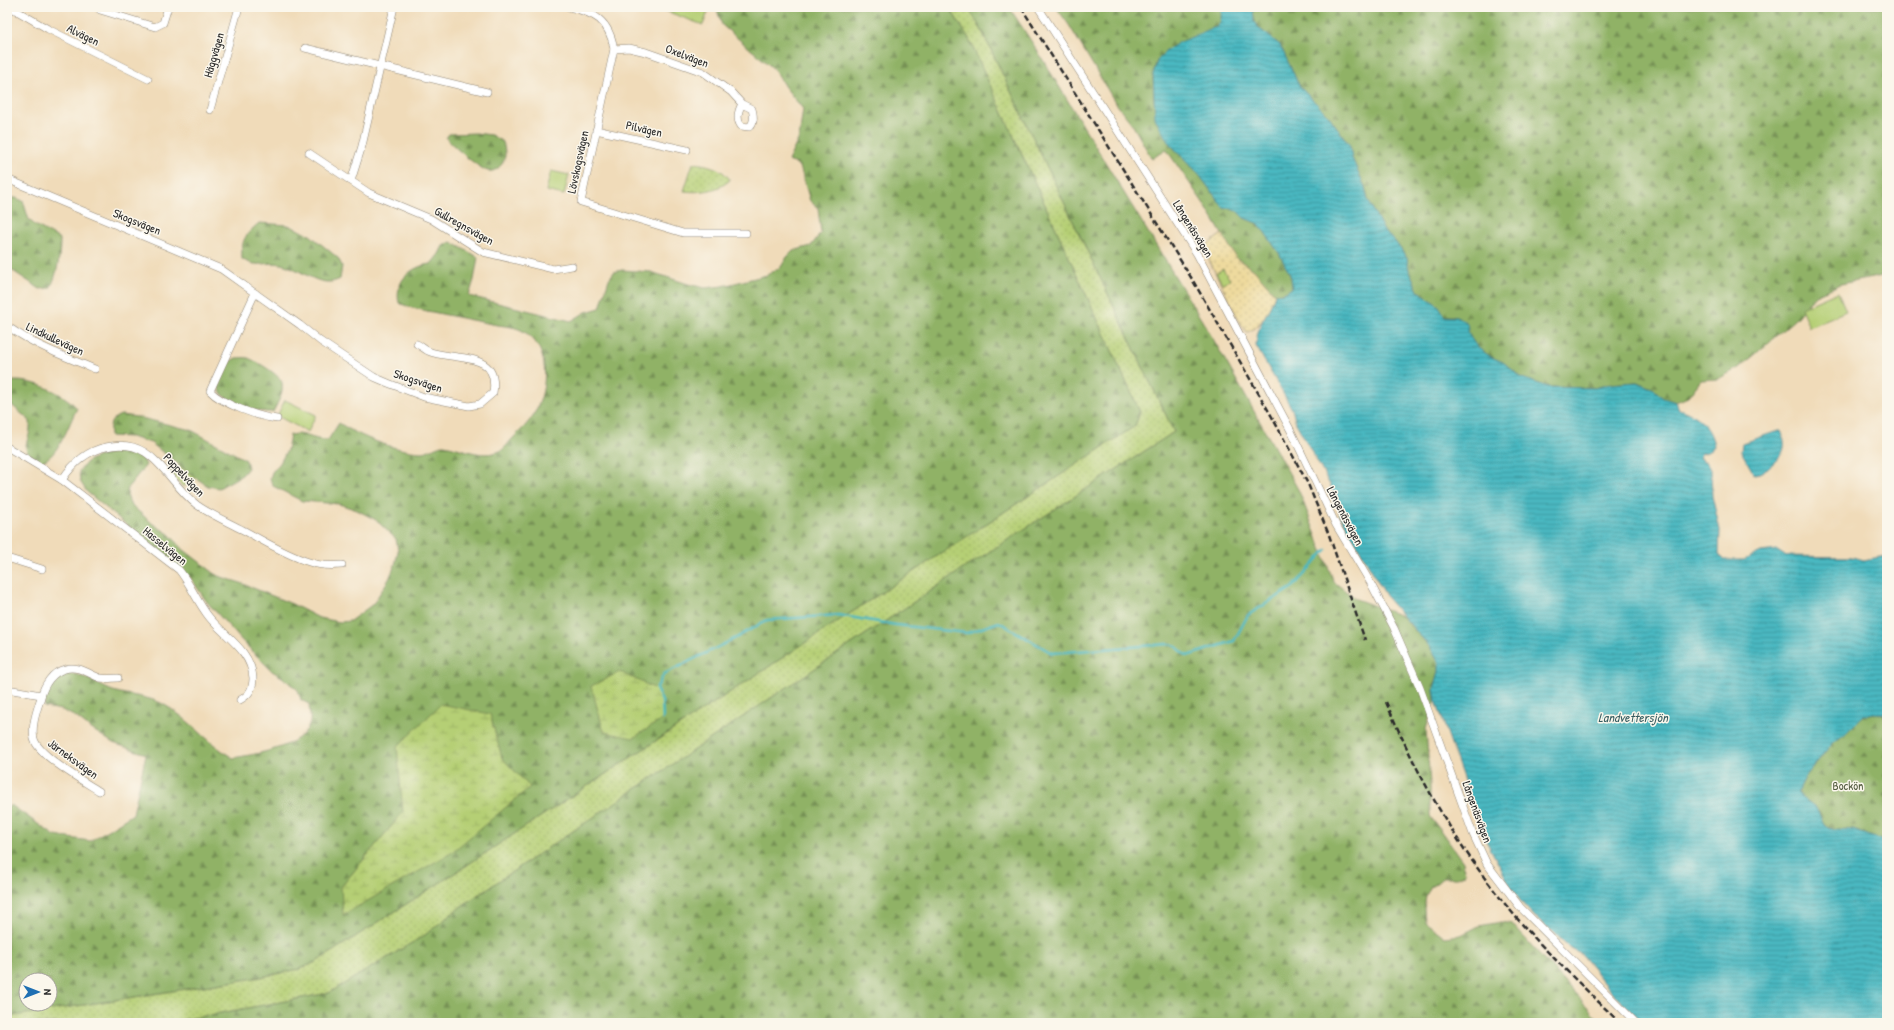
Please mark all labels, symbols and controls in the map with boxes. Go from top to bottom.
street label: Alvägen [64,19,102,50]
street label: Häggvägen [199,30,228,79]
street label: Oxelvägen [663,40,711,72]
street label: Pilvägen [624,116,664,141]
street label: Lövskogsvägen [563,129,592,195]
street label: Långenäsvägen [1169,197,1218,261]
street label: Gullregnsvägen [431,202,497,249]
street label: Skogsvägen [111,204,164,239]
street label: Lindkullevägen [24,318,87,359]
street label: Skogsvägen [392,365,445,396]
street label: Poppelvägen [160,449,209,500]
street label: Långenäsvägen [1323,483,1368,548]
street label: Hasselvägen [140,522,191,569]
water label: Landvettersjön [1598,708,1669,726]
street label: Järneksvägen [45,734,102,783]
park label: Bockön [1833,777,1863,794]
street label: Långenäsvägen [1458,779,1496,845]
north arrow [18,972,58,1012]
text: N [41,989,55,995]

